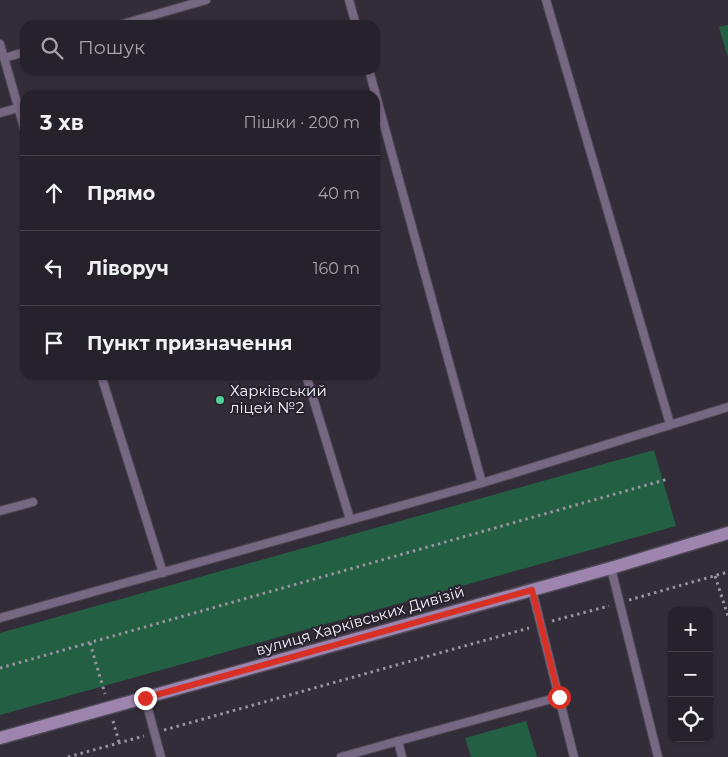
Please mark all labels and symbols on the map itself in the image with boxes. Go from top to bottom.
place label: Харківський ліцей №2 [230,381,327,417]
marker: Харківський ліцей №2 [214,394,226,406]
street label: вулиця Харківських Дивізій [253,582,466,659]
route start [548,686,571,709]
route end [134,687,157,710]

